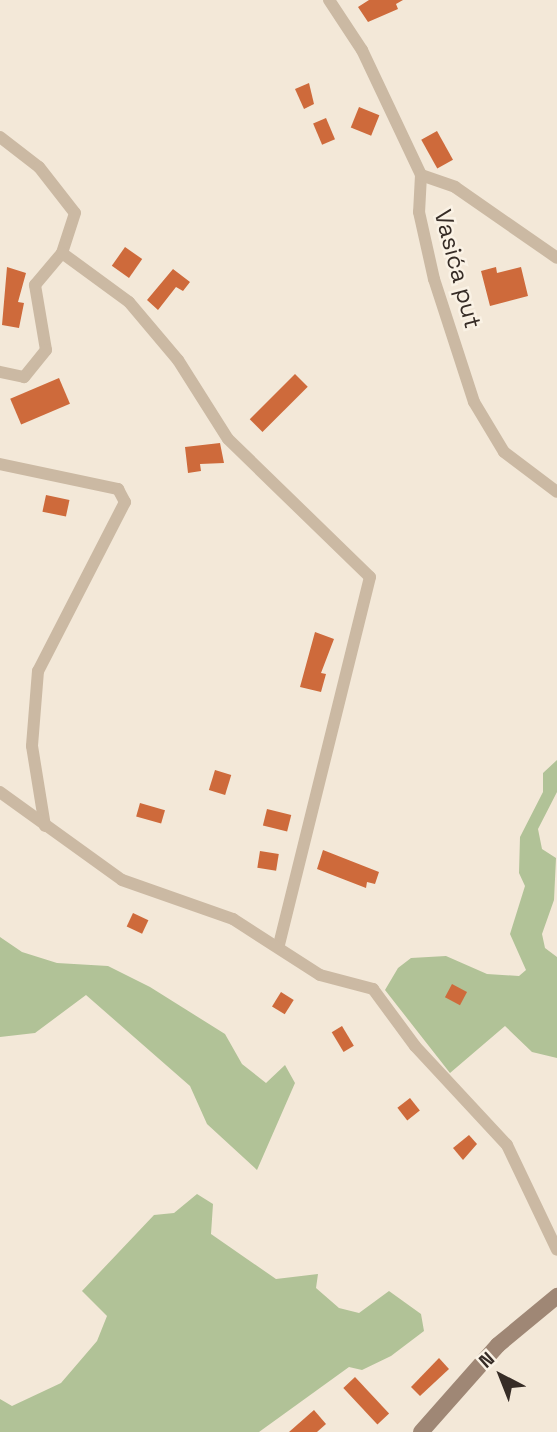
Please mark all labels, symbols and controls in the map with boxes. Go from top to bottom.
street label: Vasića put [428,206,488,332]
north arrow [466,1341,536,1411]
text: N [474,1346,500,1374]

